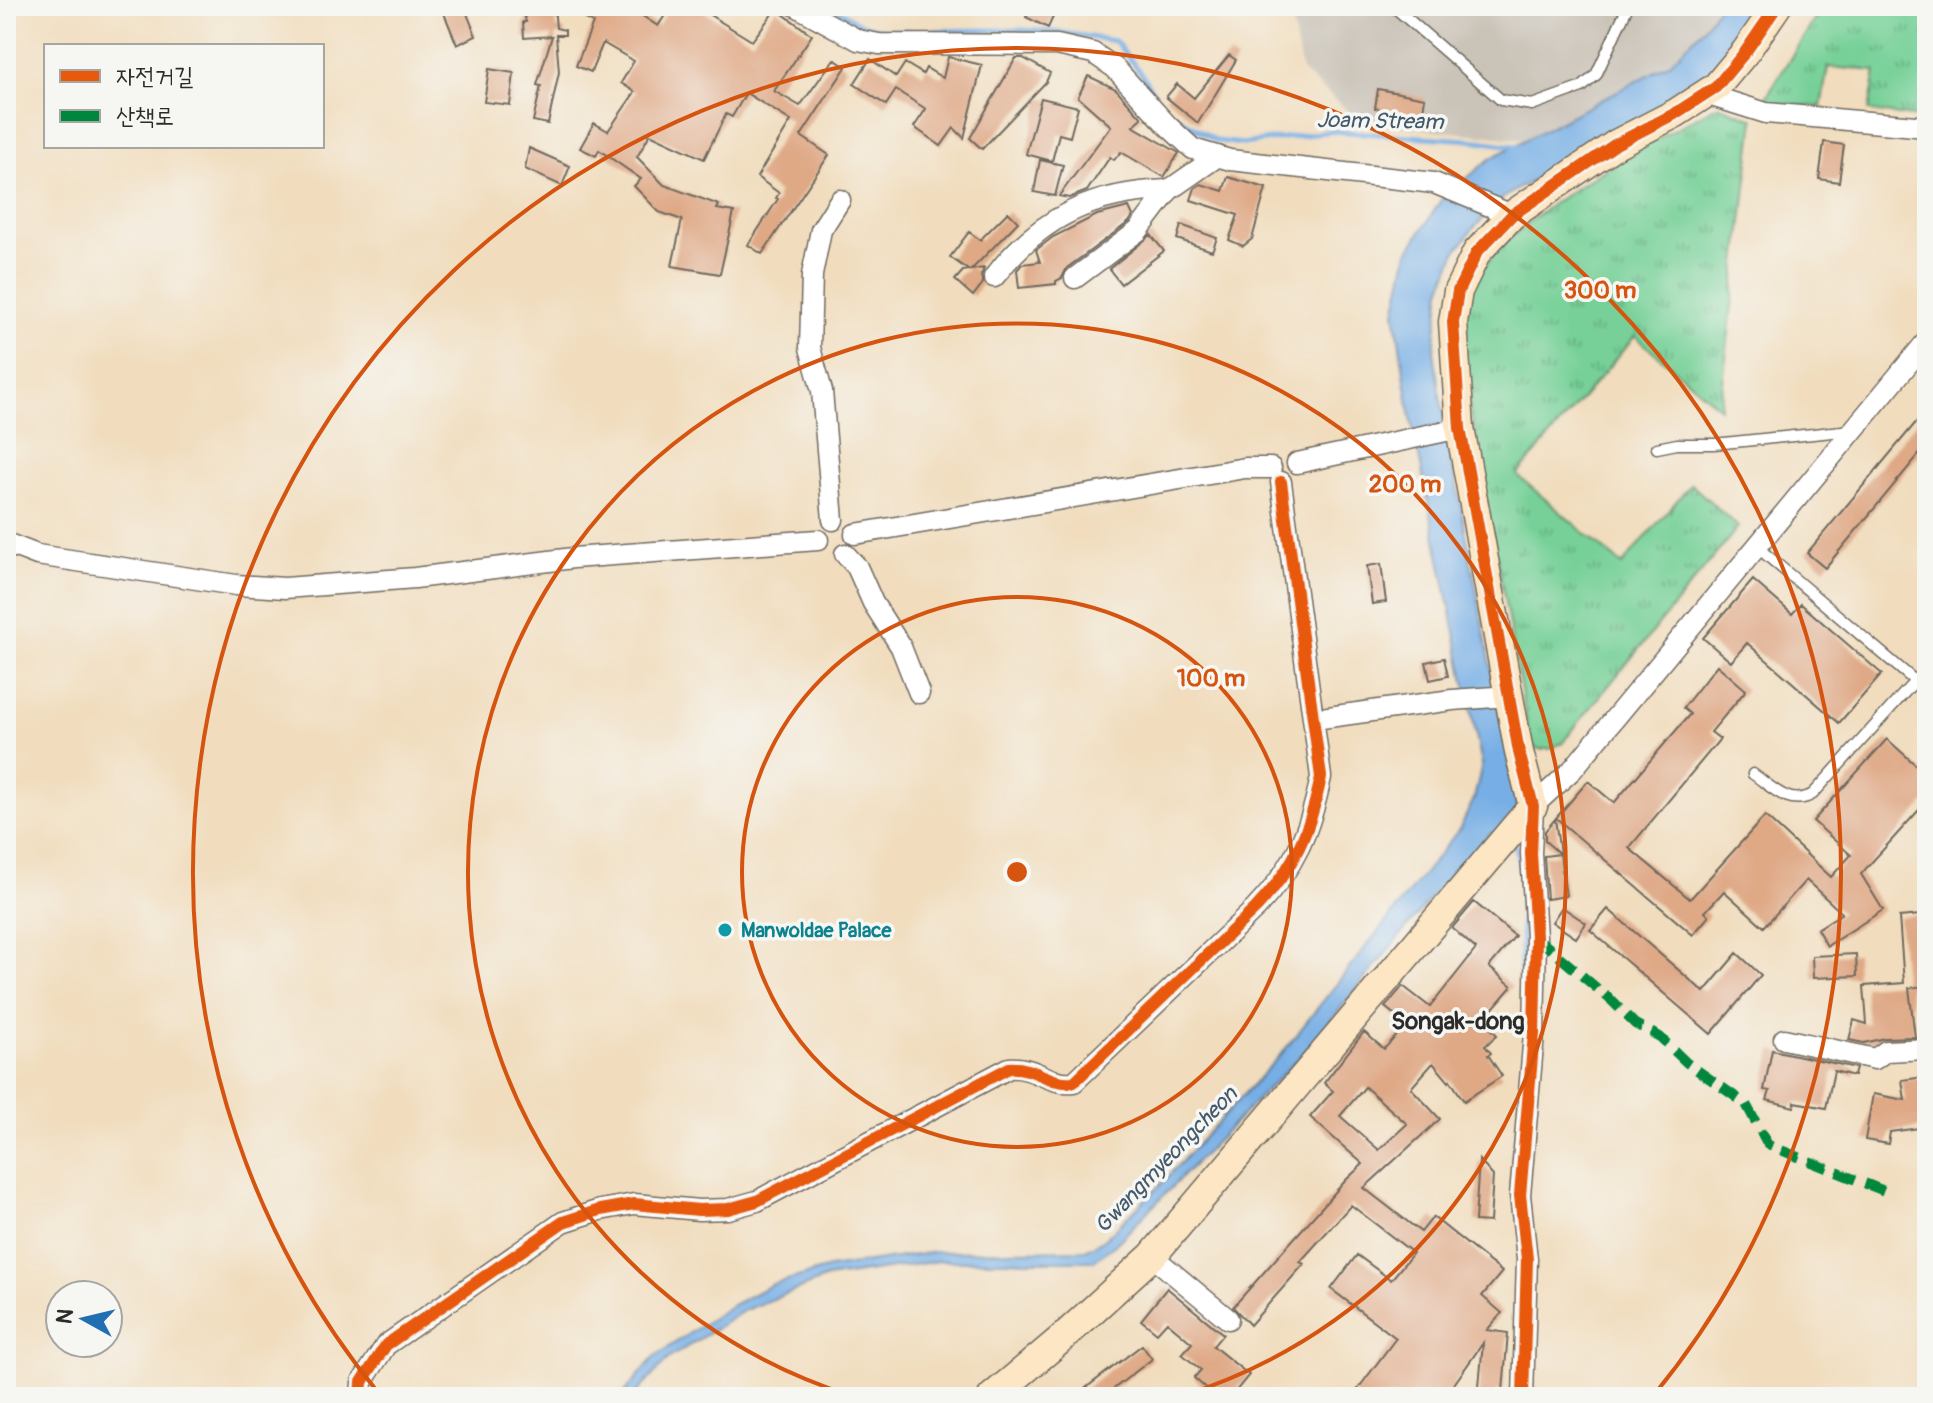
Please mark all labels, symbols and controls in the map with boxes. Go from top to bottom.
legend [44,44,324,148]
text: 자전거길 [116,62,193,91]
text: 산책로 [116,102,174,131]
water label: Joam Stream [1316,106,1445,136]
text: 300 m [1564,276,1636,305]
text: 200 m [1369,470,1441,499]
text: 100 m [1177,664,1245,693]
centre of rings [1003,858,1031,886]
place label: Manwoldae Palace [741,918,892,943]
marker: Manwoldae Palace [716,921,734,939]
district label: Songak-dong [1391,1007,1525,1036]
water label: Gwangmyeongcheon [1089,1080,1244,1239]
north arrow [44,1279,124,1359]
text: N [50,1307,80,1326]

